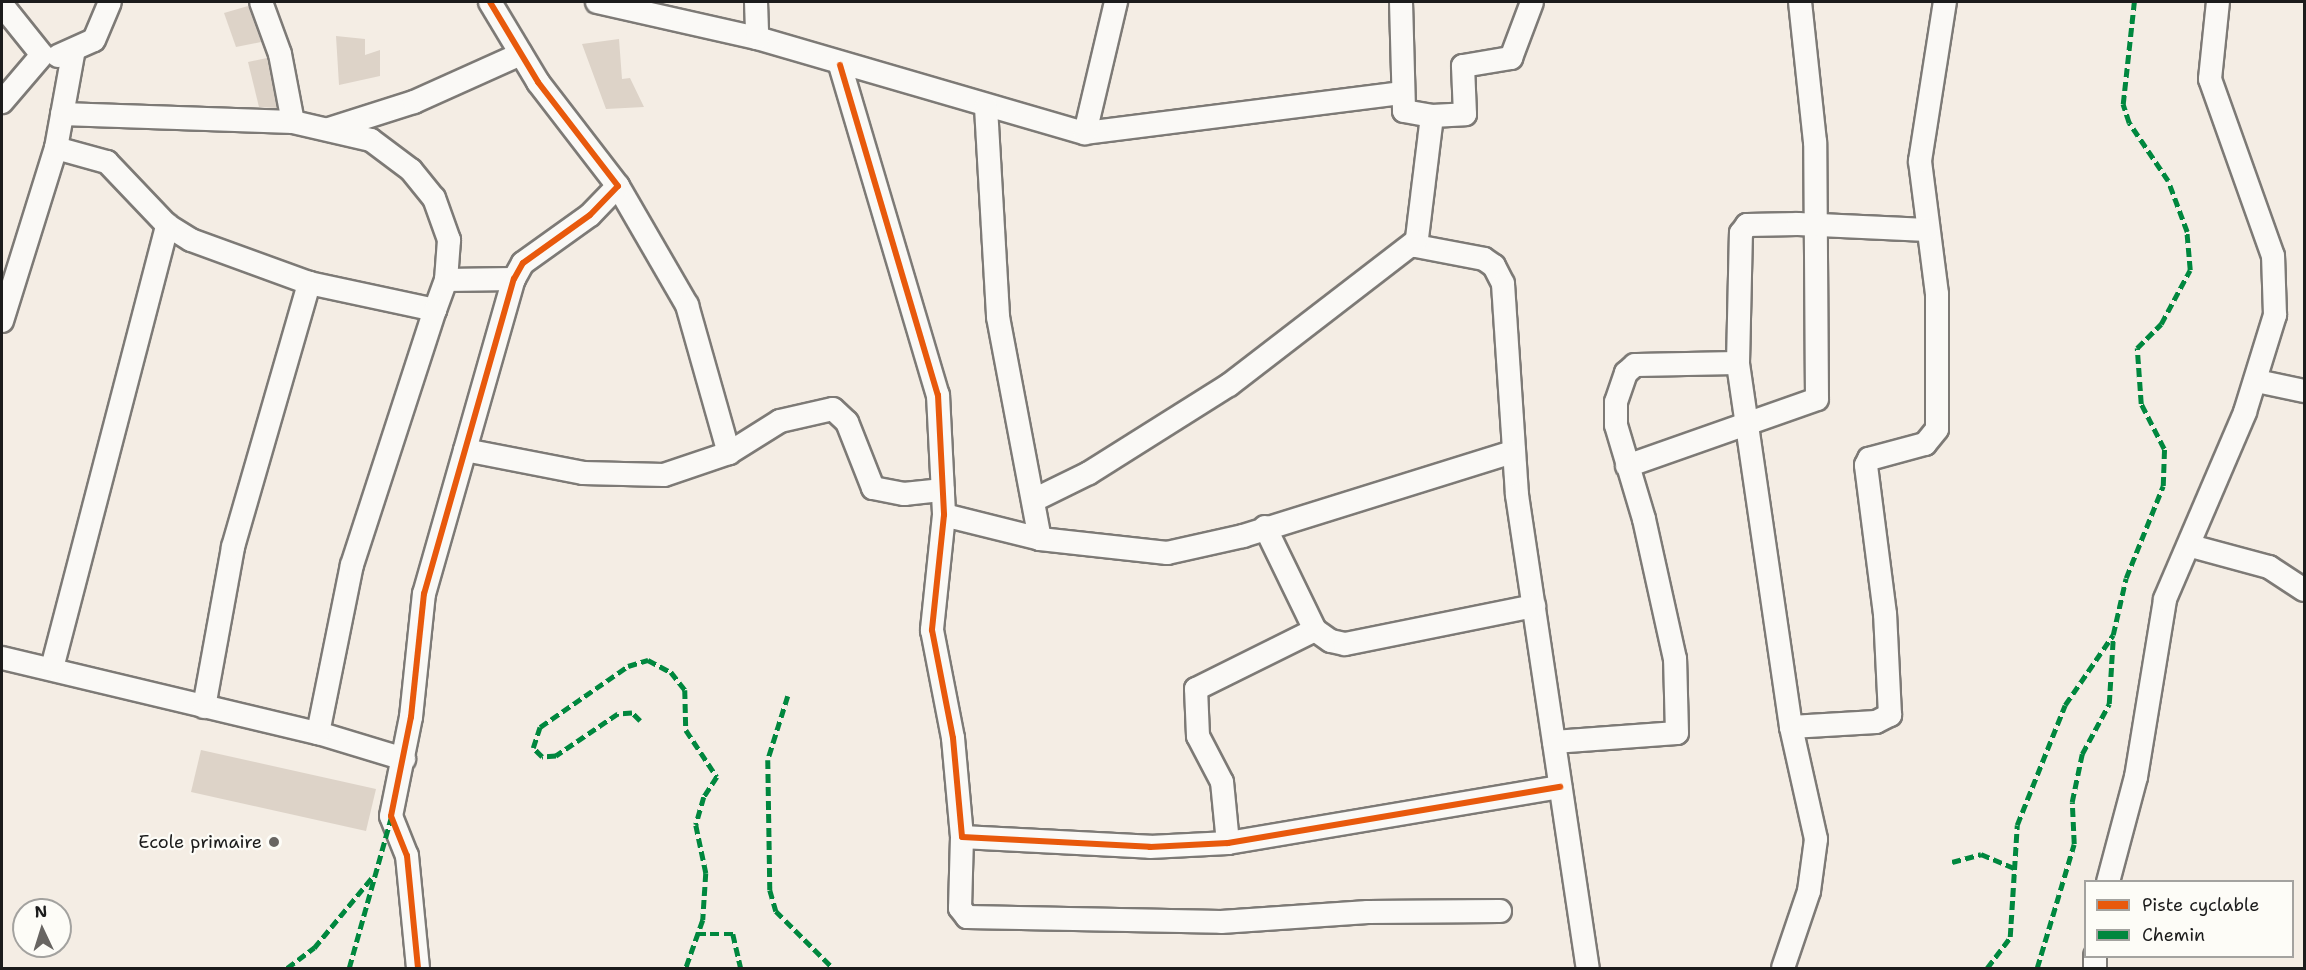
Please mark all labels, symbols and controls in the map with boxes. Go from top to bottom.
place label: Ecole primaire [138,831,262,853]
marker: Ecole primaire [267,835,281,849]
legend [2084,880,2294,958]
text: Piste cyclable [2142,893,2259,917]
north arrow [12,898,72,958]
text: N [34,901,48,922]
text: Chemin [2142,923,2205,947]

